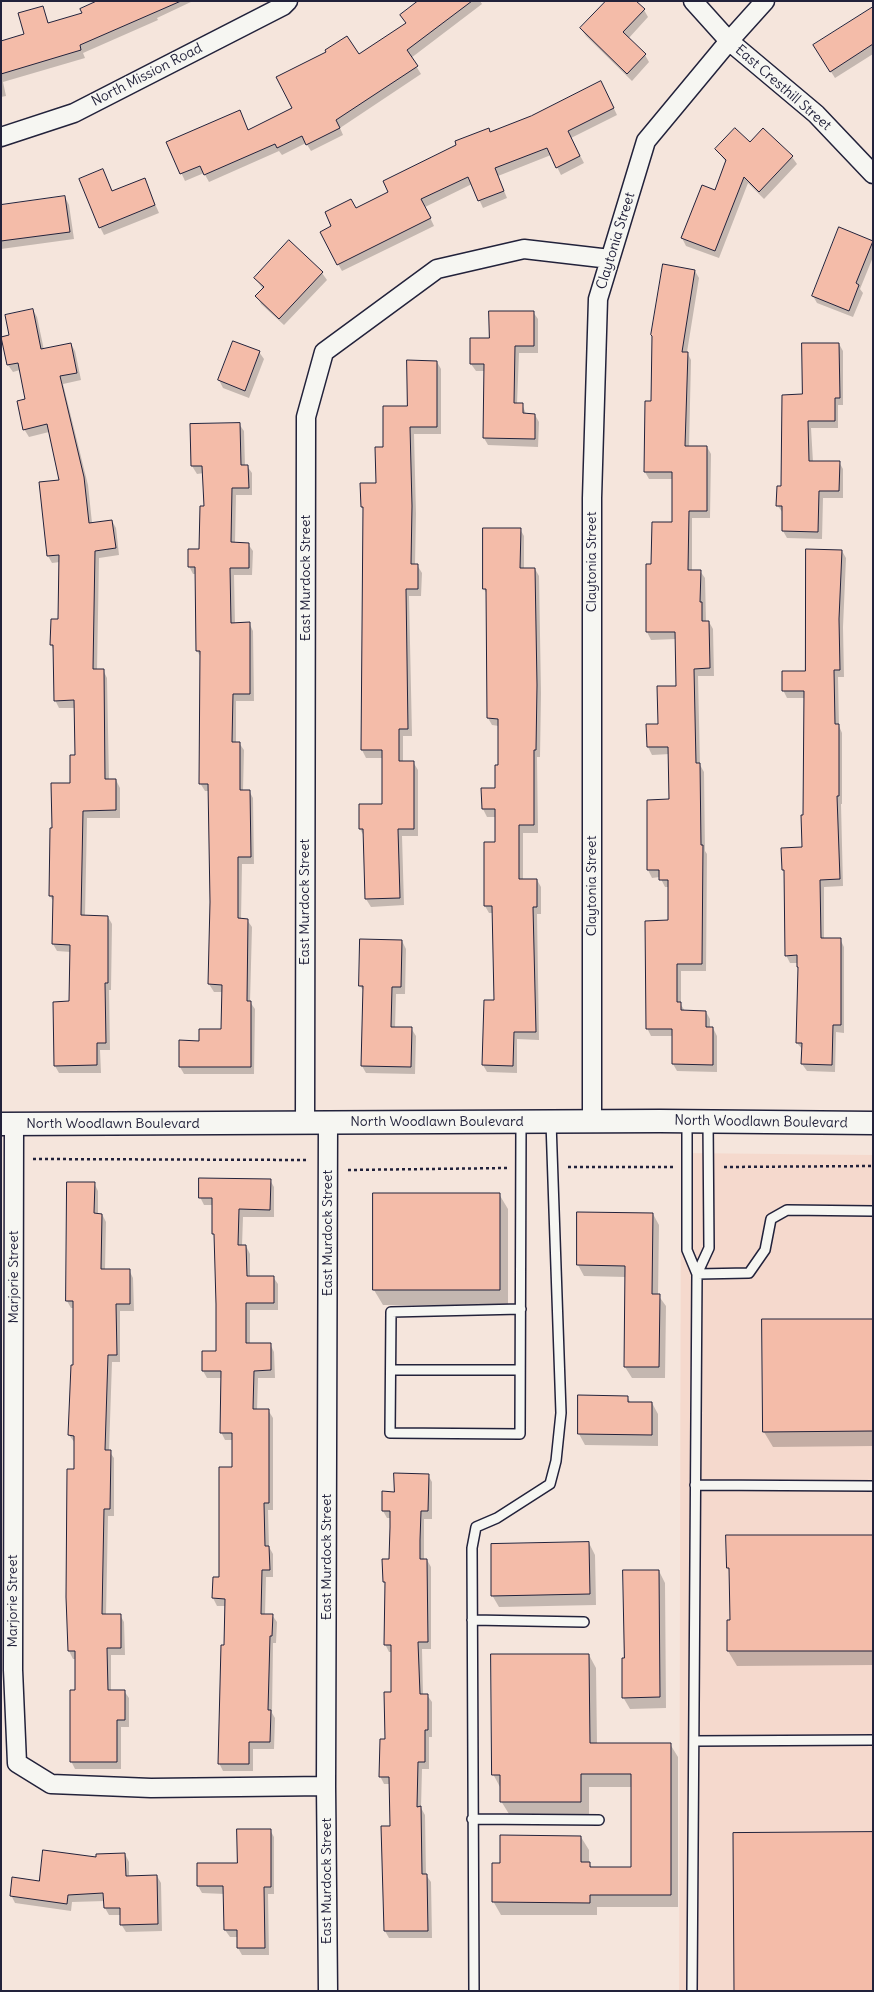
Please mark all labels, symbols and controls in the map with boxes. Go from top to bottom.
street label: North Mission Road [89,40,205,110]
street label: East Cresthill Street [732,42,834,134]
street label: Claytonia Street [593,190,639,292]
street label: Claytonia Street [584,512,600,612]
street label: East Murdock Street [298,515,314,641]
street label: Claytonia Street [584,836,600,936]
street label: East Murdock Street [297,839,313,965]
street label: North Woodlawn Boulevard [674,1112,848,1132]
street label: North Woodlawn Boulevard [350,1114,524,1130]
street label: North Woodlawn Boulevard [26,1116,200,1132]
street label: East Murdock Street [320,1170,336,1296]
street label: Marjorie Street [6,1230,22,1324]
street label: East Murdock Street [319,1494,335,1620]
street label: Marjorie Street [5,1554,21,1648]
street label: East Murdock Street [319,1818,335,1944]

